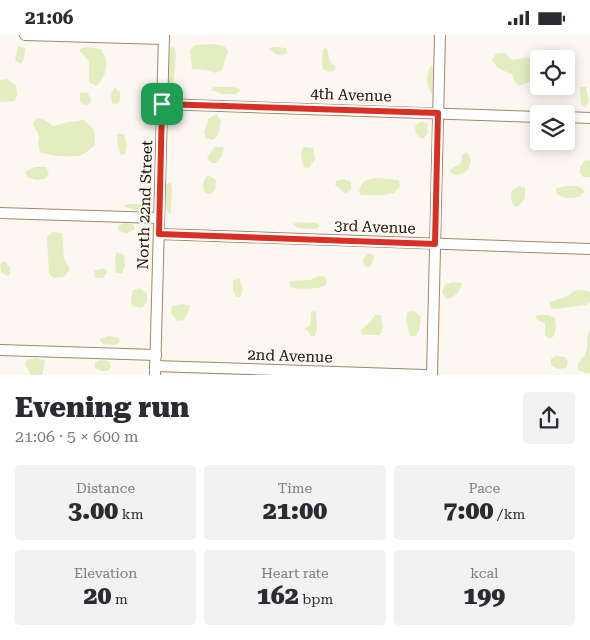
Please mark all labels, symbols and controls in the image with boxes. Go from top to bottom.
text: 21:06 [25,6,74,29]
map controls [530,50,575,150]
button: locate [530,50,575,95]
pin [141,83,183,125]
street label: 4th Avenue [310,85,392,105]
icon: arrive [148,90,176,118]
button: layers [530,105,575,150]
street label: North 22nd Street [134,140,156,270]
street label: 3rd Avenue [334,217,416,237]
street label: 2nd Avenue [247,346,333,366]
text: Evening run [15,391,189,424]
button: share [523,392,575,444]
text: 21:06 · 5 × 600 m [15,427,139,446]
text: Distance [76,480,135,496]
text: Time [278,480,312,496]
text: Pace [469,480,500,496]
text: 3.00 [68,496,118,525]
text: 21:00 [263,496,327,525]
text: 7:00 [443,496,494,525]
text: km [118,506,143,522]
text: /km [494,506,525,522]
text: Elevation [74,565,137,581]
text: Heart rate [261,565,329,581]
text: kcal [470,565,498,581]
text: 20 [84,581,112,610]
text: 162 [257,581,299,610]
text: 199 [463,581,505,610]
text: m [112,591,128,607]
text: bpm [299,591,333,607]

